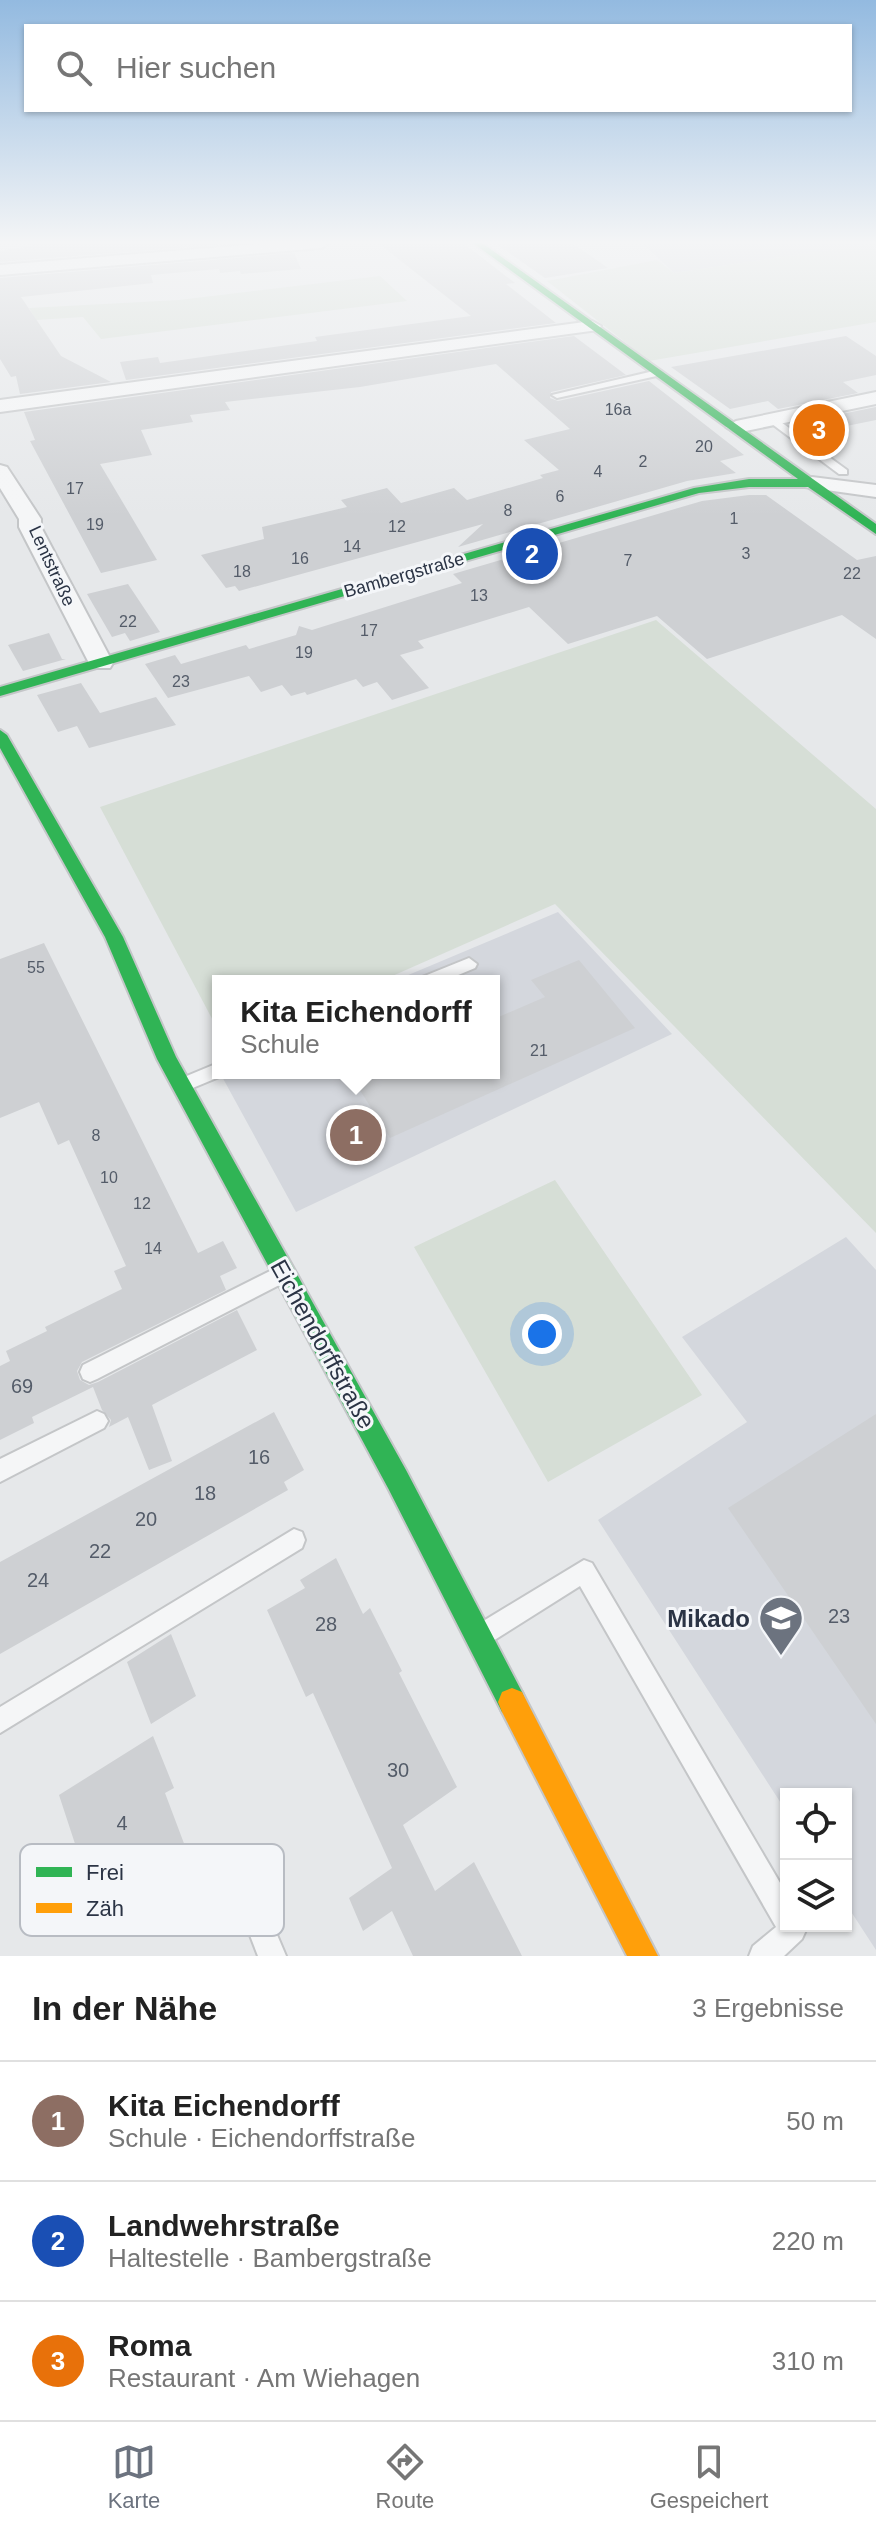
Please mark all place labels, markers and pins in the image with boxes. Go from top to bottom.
pin: 3 [793,400,845,460]
pin: 2 [506,524,558,584]
pin: 1 [330,1105,382,1165]
school or university icon: Mikado [757,1594,805,1657]
place label: Mikado [667,1605,750,1632]

